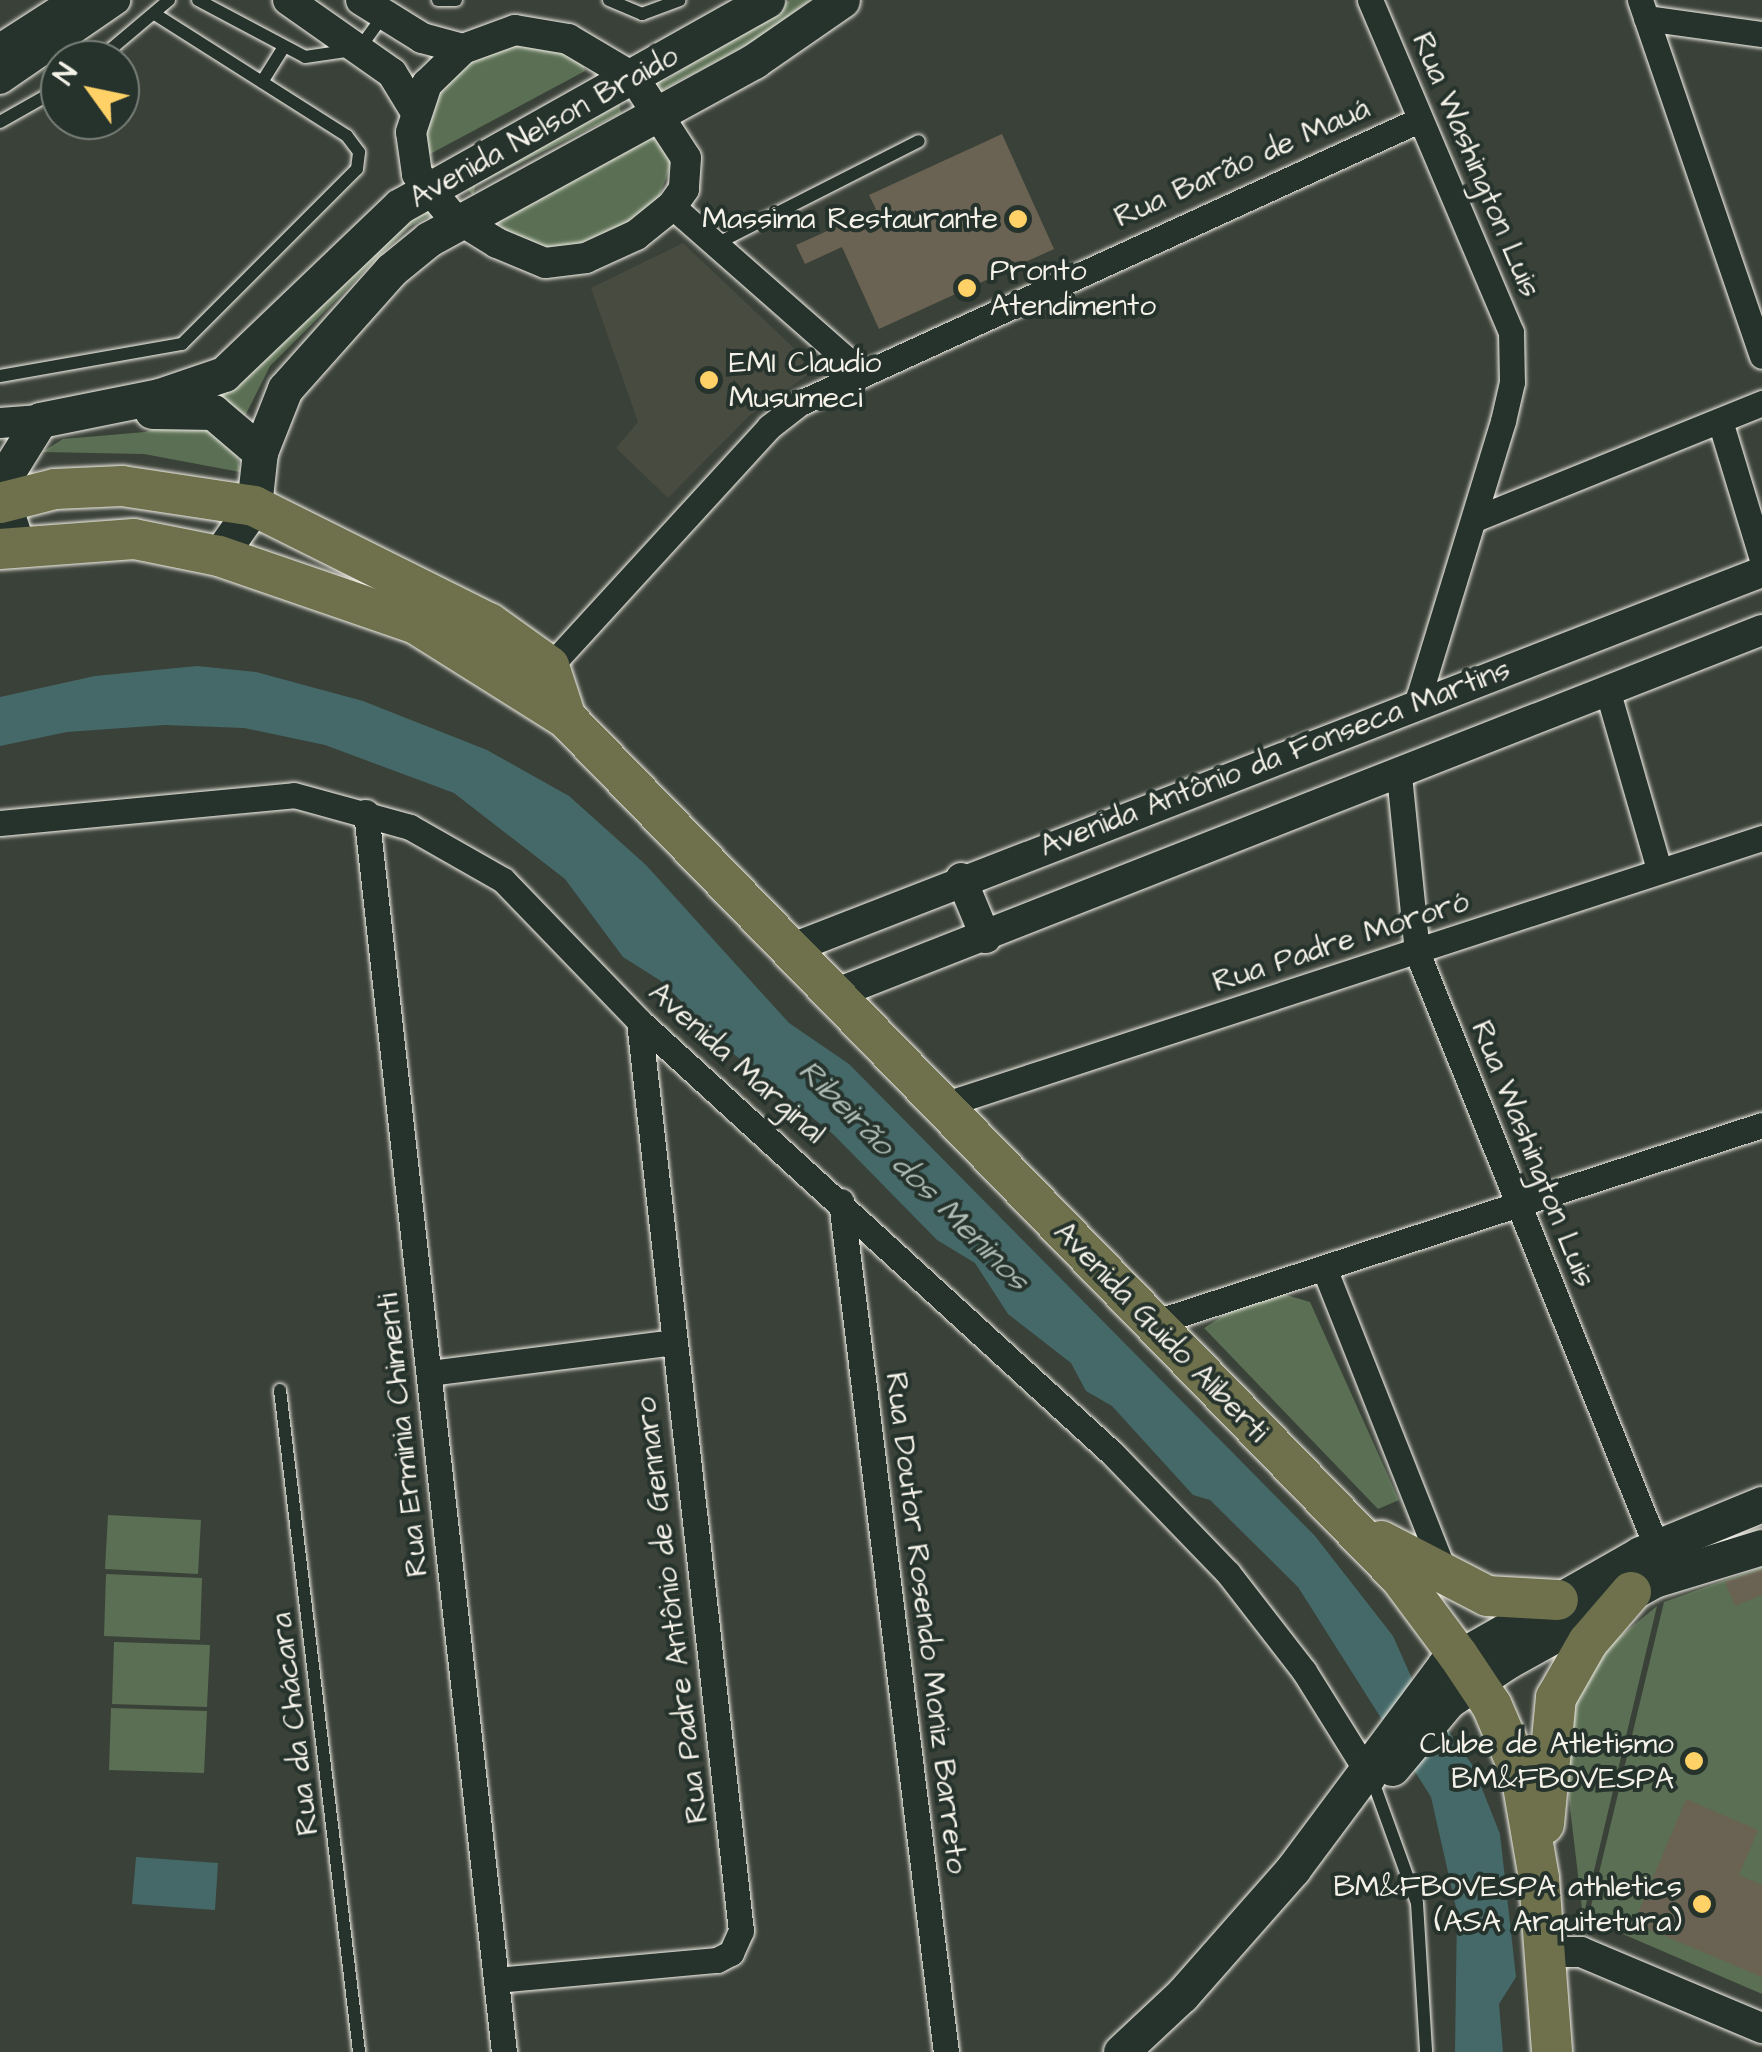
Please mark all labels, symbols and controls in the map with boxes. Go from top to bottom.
street label: Rua Washington Luis [1404,27,1548,303]
street label: Avenida Nelson Braido [403,38,685,216]
north arrow [40,40,140,140]
text: N [45,56,87,92]
street label: Rua Barão de Mauá [1109,91,1375,235]
place label: Massima Restaurante [702,201,998,237]
marker: Massima Restaurante [1007,208,1029,230]
place label: Pronto Atendimento [990,253,1156,324]
marker: Pronto Atendimento [954,275,980,301]
place label: EMI Claudio Musumeci [729,345,881,416]
marker: EMI Claudio Musumeci [698,369,720,391]
street label: Avenida Antônio da Fonseca Martins [1035,651,1515,865]
street label: Rua Padre Mororó [1208,884,1474,1000]
street label: Avenida Marginal [641,974,833,1152]
street label: Rua Washington Luis [1463,1016,1603,1292]
water label: Ribeirão dos Meninos [790,1053,1036,1299]
street label: Avenida Guido Aliberti [1046,1214,1276,1450]
street label: Rua Erminia Chimenti [370,1292,436,1578]
street label: Rua Doutor Rosendo Moniz Barreto [877,1370,975,1876]
street label: Rua Padre Antônio de Gennaro [628,1395,716,1825]
street label: Rua da Chácara [263,1611,327,1837]
place label: Clube de Atletismo BM&FBOVESPA [1420,1726,1674,1796]
marker: Clube de Atletismo BM&FBOVESPA [1683,1750,1705,1772]
place label: BM&FBOVESPA athletics (ASA Arquitetura) [1333,1869,1682,1940]
marker: BM&FBOVESPA athletics (ASA Arquitetura) [1691,1893,1713,1915]

